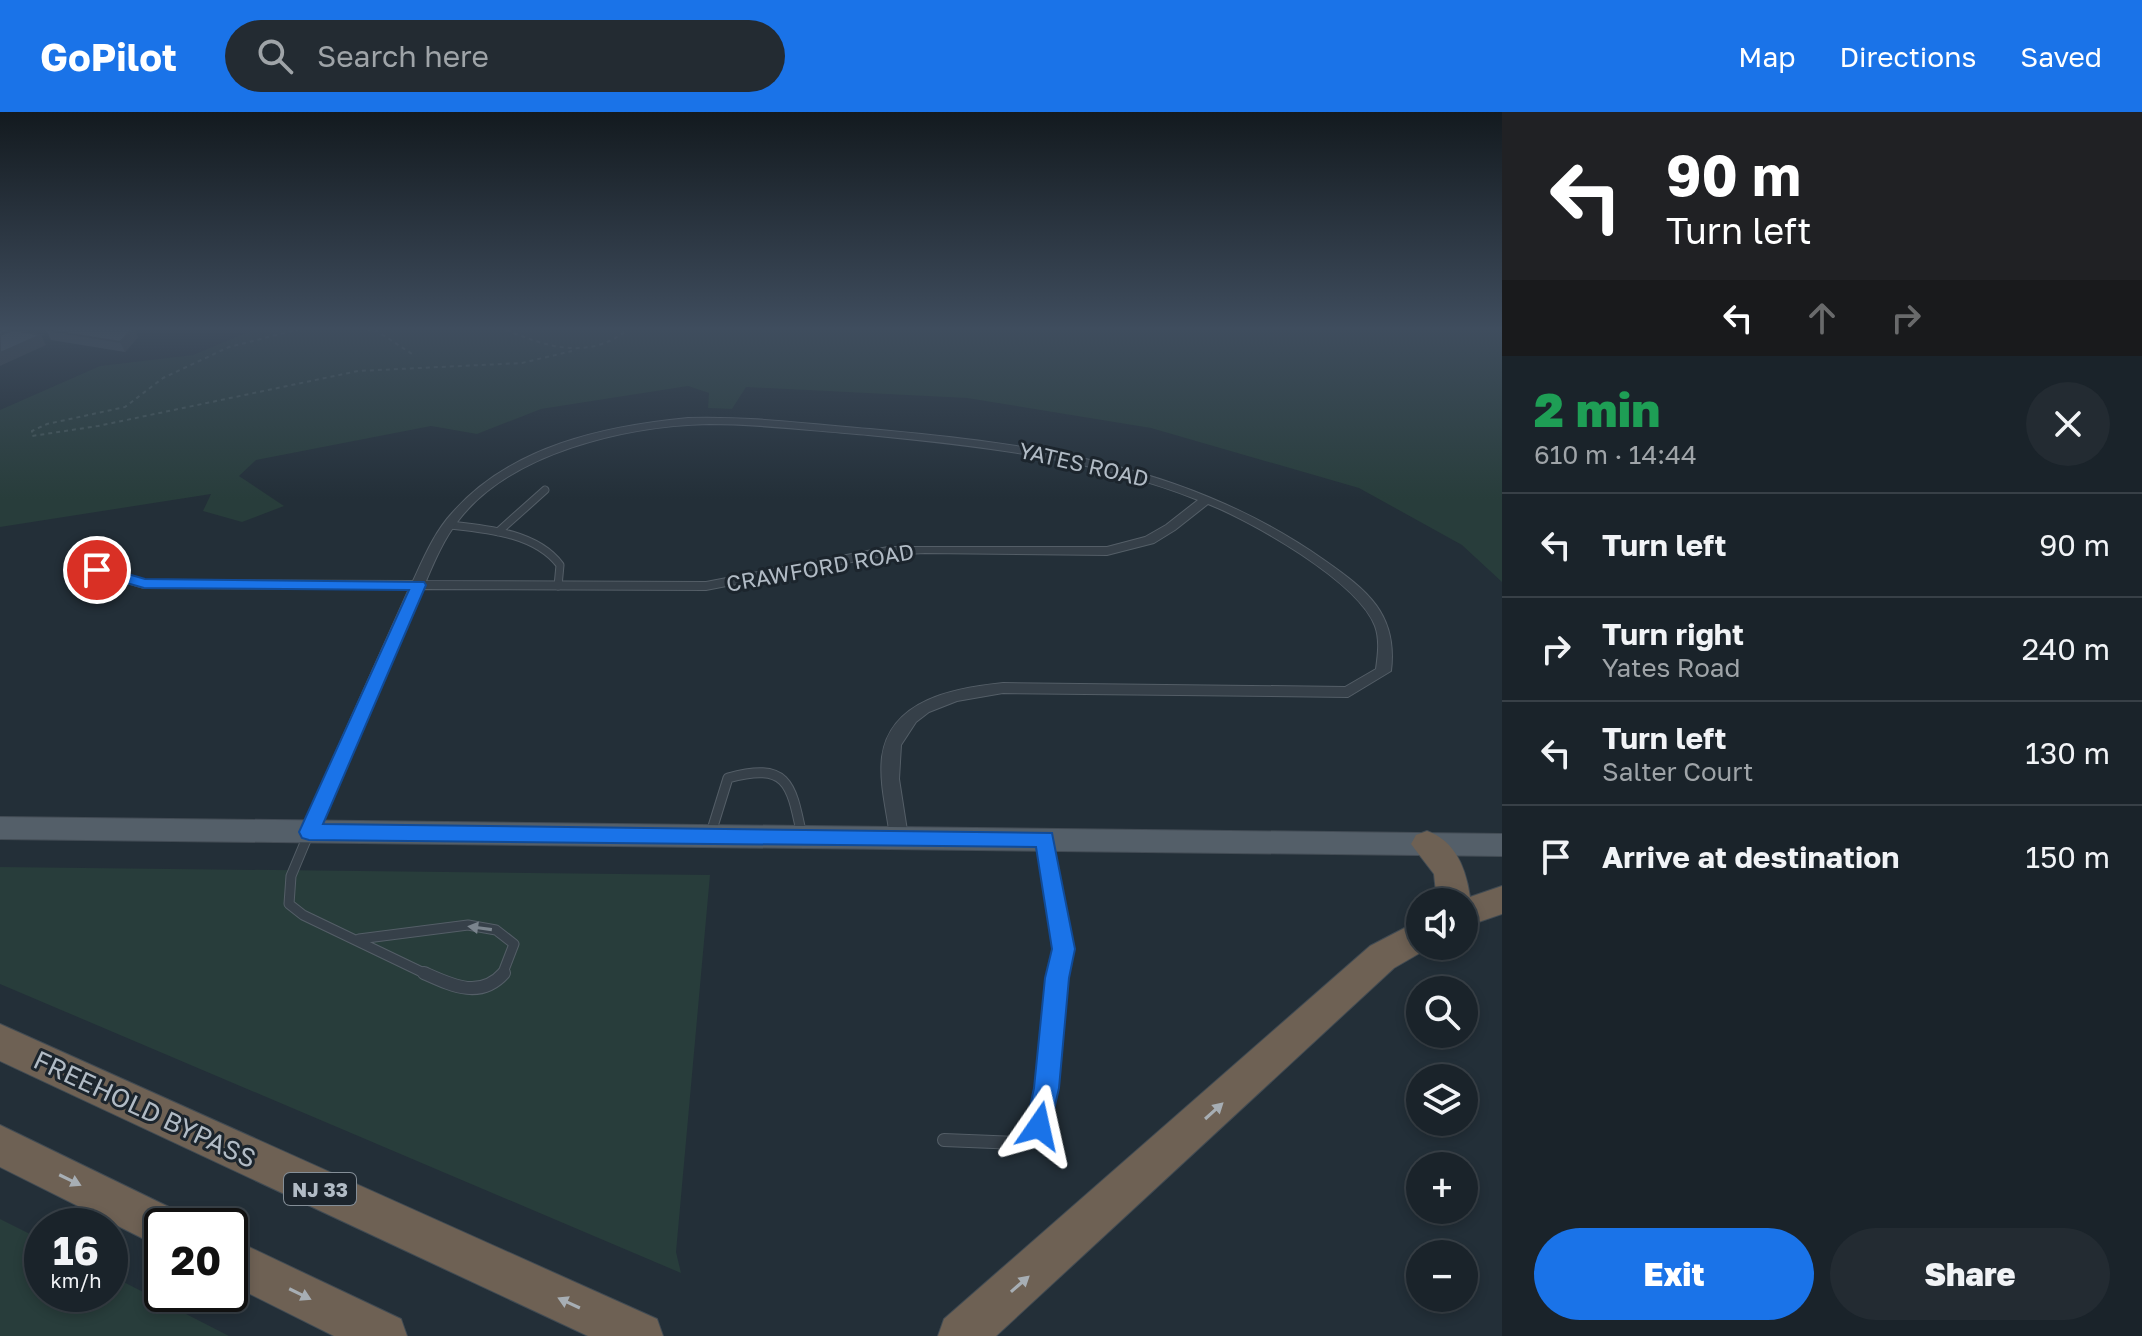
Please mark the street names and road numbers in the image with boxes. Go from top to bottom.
street label: YATES ROAD [1016,436,1152,492]
street label: CRAWFORD ROAD [724,537,916,597]
street label: FREEHOLD BYPASS [29,1044,261,1174]
road number: NJ 33 [284,1173,356,1205]

